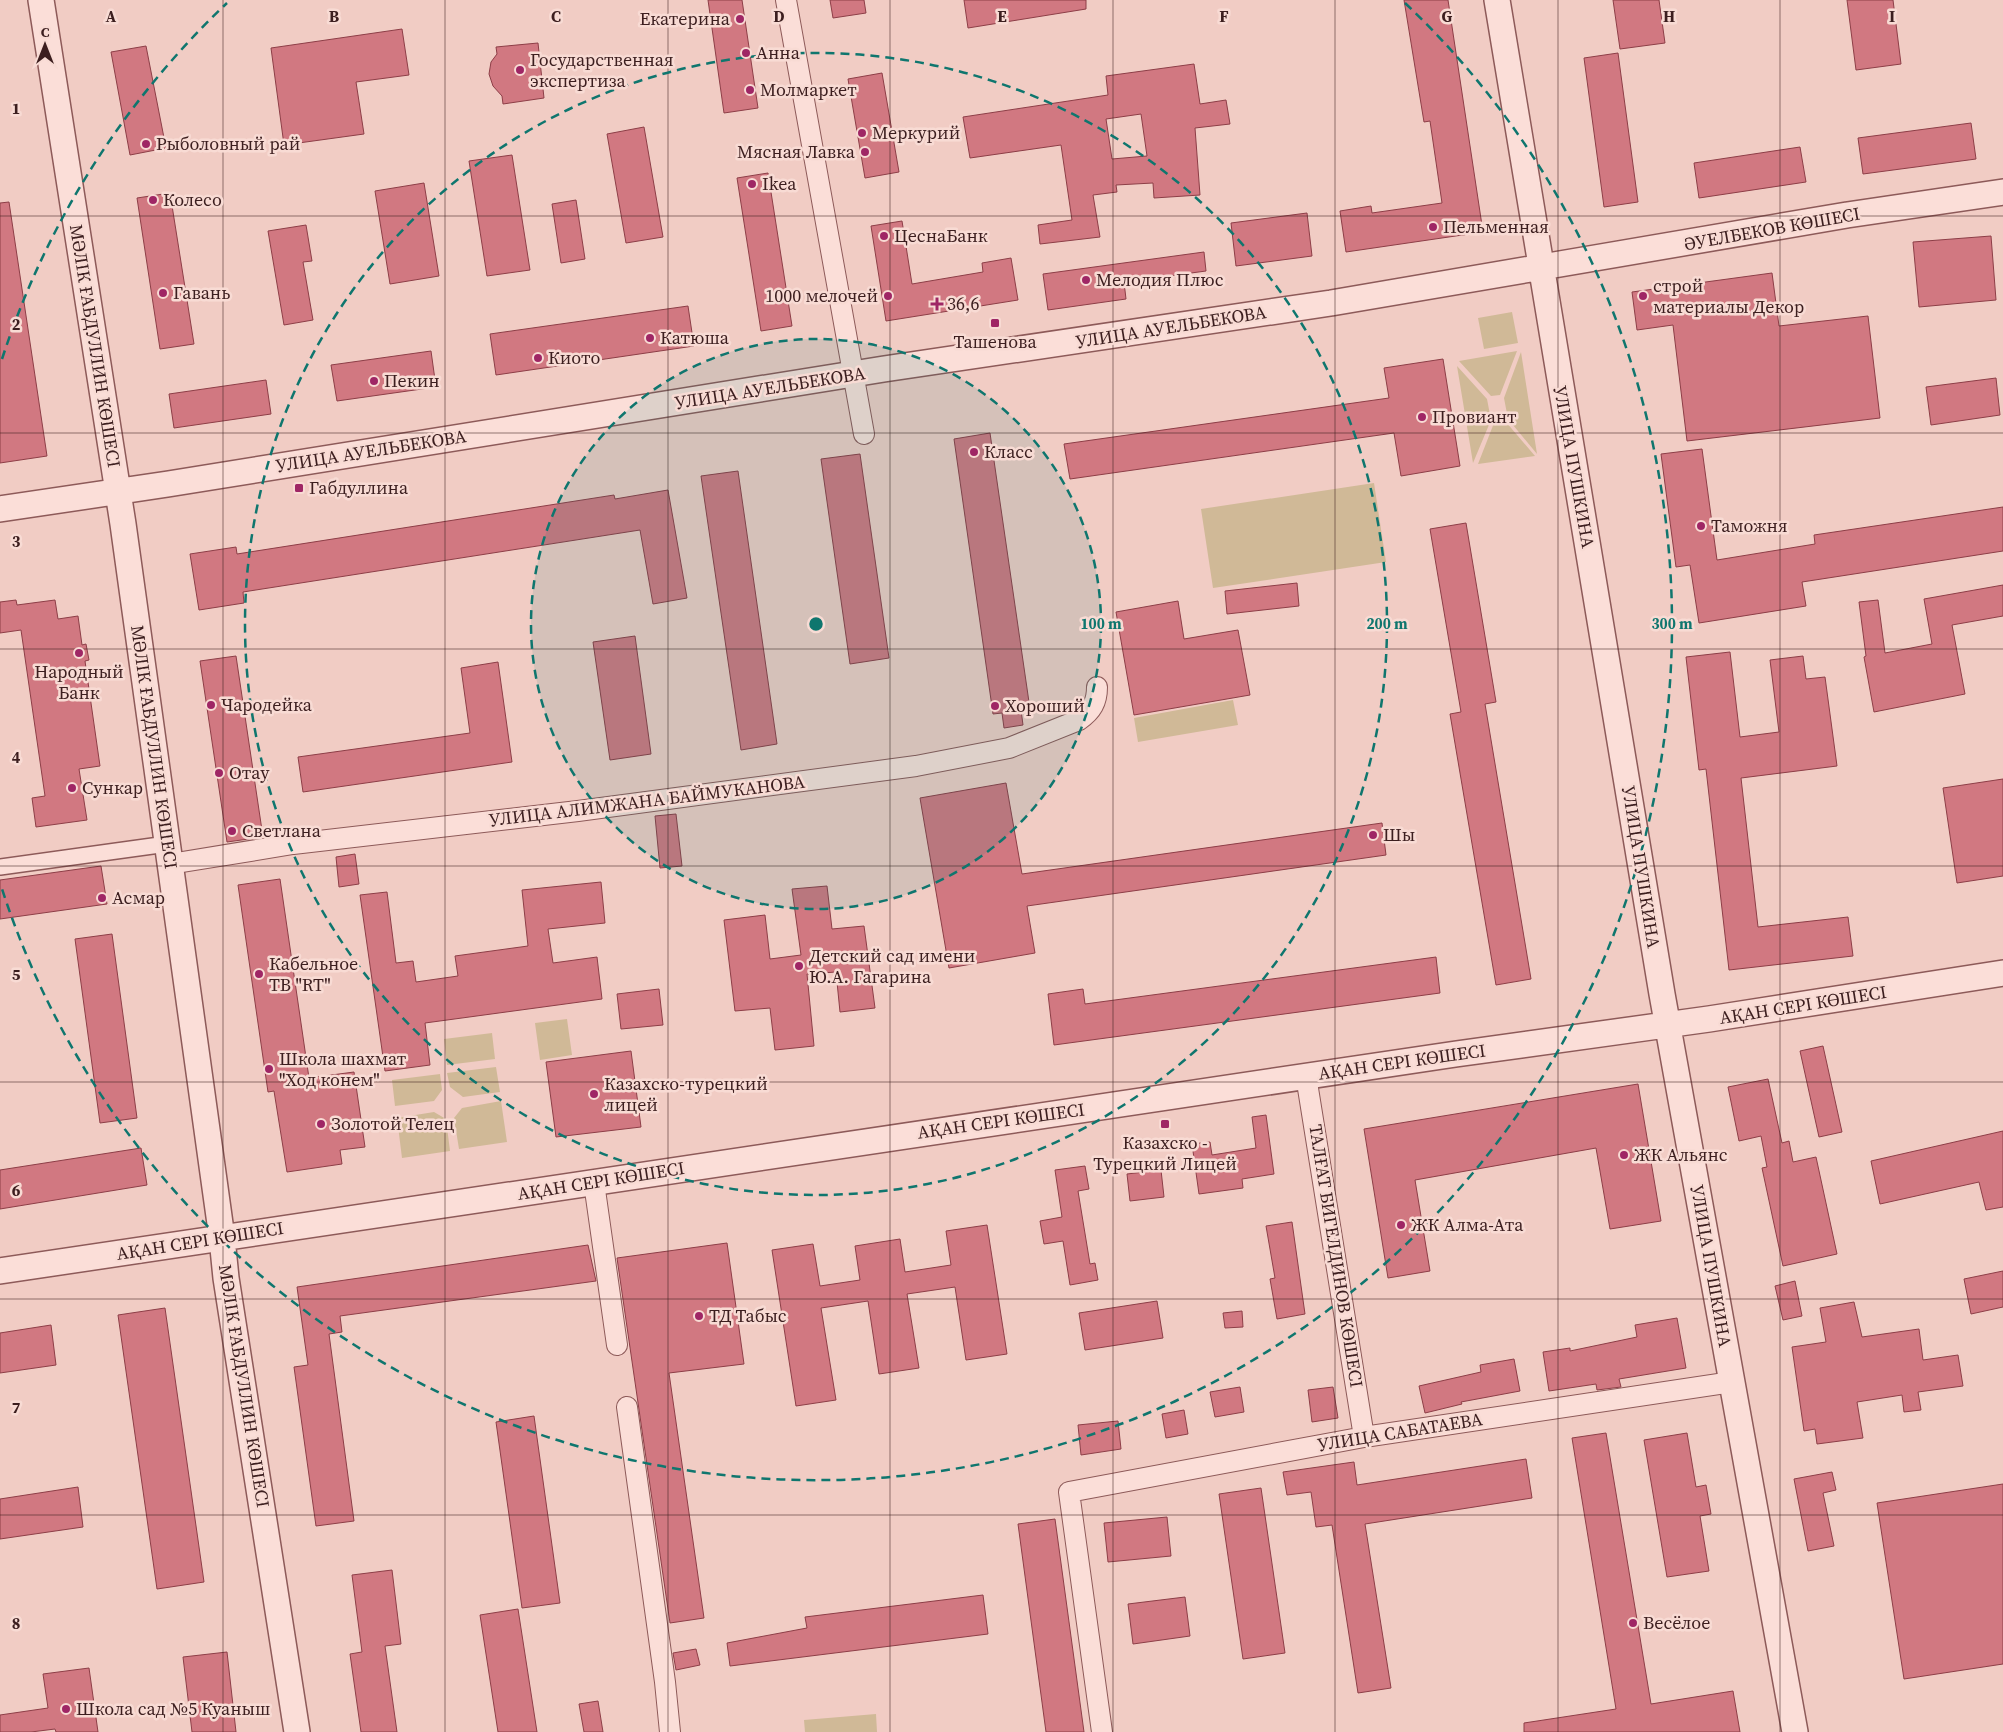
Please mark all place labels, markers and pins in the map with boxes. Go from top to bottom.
place label: Екатерина [639,6,731,31]
marker: Екатерина [734,13,746,25]
place label: Анна [756,40,801,65]
place label: Государственная экспертиза [530,47,674,93]
marker: Анна [740,47,752,59]
marker: Государственная экспертиза [514,64,526,76]
place label: Молмаркет [760,77,857,102]
marker: Молмаркет [744,84,756,96]
place label: Меркурий [872,120,960,145]
marker: Меркурий [856,127,868,139]
place label: Рыболовный рай [156,131,300,156]
marker: Рыболовный рай [140,138,152,150]
place label: Мясная Лавка [737,139,856,164]
marker: Мясная Лавка [859,146,871,158]
place label: Ikea [762,171,797,196]
marker: Ikea [746,178,758,190]
place label: Колесо [163,187,222,212]
marker: Колесо [147,194,159,206]
place label: Пельменная [1443,214,1549,239]
marker: Пельменная [1427,221,1439,233]
place label: ЦеснаБанк [894,223,988,248]
marker: ЦеснаБанк [878,230,890,242]
place label: Мелодия Плюс [1096,267,1224,292]
place label: строй материалы Декор [1653,273,1804,319]
marker: Мелодия Плюс [1080,274,1092,286]
place label: Гавань [173,280,230,305]
place label: 1000 мелочей [765,283,878,308]
marker: Гавань [157,287,169,299]
marker: 1000 мелочей [882,290,894,302]
marker: строй материалы Декор [1637,290,1649,302]
place label: 36,6 [947,291,979,316]
marker: 36,6 [931,298,943,310]
marker: Ташенова [989,317,1001,329]
place label: Катюша [660,325,730,350]
place label: Ташенова [953,329,1037,354]
marker: Катюша [644,332,656,344]
place label: Киото [548,345,601,370]
marker: Киото [532,352,544,364]
place label: Пекин [384,368,440,393]
marker: Пекин [368,375,380,387]
place label: Провиант [1432,404,1517,429]
marker: Провиант [1416,411,1428,423]
place label: Класс [984,439,1033,464]
marker: Класс [968,446,980,458]
place label: Габдуллина [309,475,409,500]
marker: Габдуллина [293,482,305,494]
place label: Таможня [1711,513,1788,538]
marker: Таможня [1695,520,1707,532]
centre of rings [807,615,825,633]
marker: Народный Банк [73,647,85,659]
place label: Народный Банк [34,659,124,705]
place label: Чародейка [221,692,313,717]
place label: Хороший [1005,693,1085,718]
marker: Чародейка [205,699,217,711]
marker: Хороший [989,700,1001,712]
place label: Отау [229,760,270,785]
marker: Отау [213,767,225,779]
place label: Сункар [82,775,143,800]
marker: Сункар [66,782,78,794]
place label: Светлана [242,818,322,843]
place label: Шы [1383,822,1415,847]
marker: Светлана [226,825,238,837]
marker: Шы [1367,829,1379,841]
place label: Асмар [112,885,165,910]
marker: Асмар [96,892,108,904]
place label: Детский сад имени Ю.А. Гагарина [809,943,975,989]
place label: Кабельное ТВ "RT" [269,951,358,997]
marker: Детский сад имени Ю.А. Гагарина [793,960,805,972]
marker: Кабельное ТВ "RT" [253,968,265,980]
place label: Школа шахмат "Ход конем" [279,1046,407,1092]
marker: Школа шахмат "Ход конем" [263,1063,275,1075]
place label: Казахско-турецкий лицей [604,1071,768,1117]
marker: Казахско-турецкий лицей [588,1088,600,1100]
place label: Золотой Телец [331,1111,454,1136]
marker: Золотой Телец [315,1118,327,1130]
marker: Казахско - Турецкий Лицей [1159,1118,1171,1130]
place label: Казахско - Турецкий Лицей [1093,1130,1237,1176]
place label: ЖК Альянс [1634,1142,1728,1167]
marker: ЖК Альянс [1618,1149,1630,1161]
place label: ЖК Алма-Ата [1411,1212,1524,1237]
marker: ЖК Алма-Ата [1395,1219,1407,1231]
place label: ТД Табыс [709,1303,787,1328]
marker: ТД Табыс [693,1310,705,1322]
place label: Весёлое [1643,1610,1710,1635]
marker: Весёлое [1627,1617,1639,1629]
place label: Школа сад №5 Куаныш [76,1696,271,1721]
marker: Школа сад №5 Куаныш [60,1703,72,1715]

